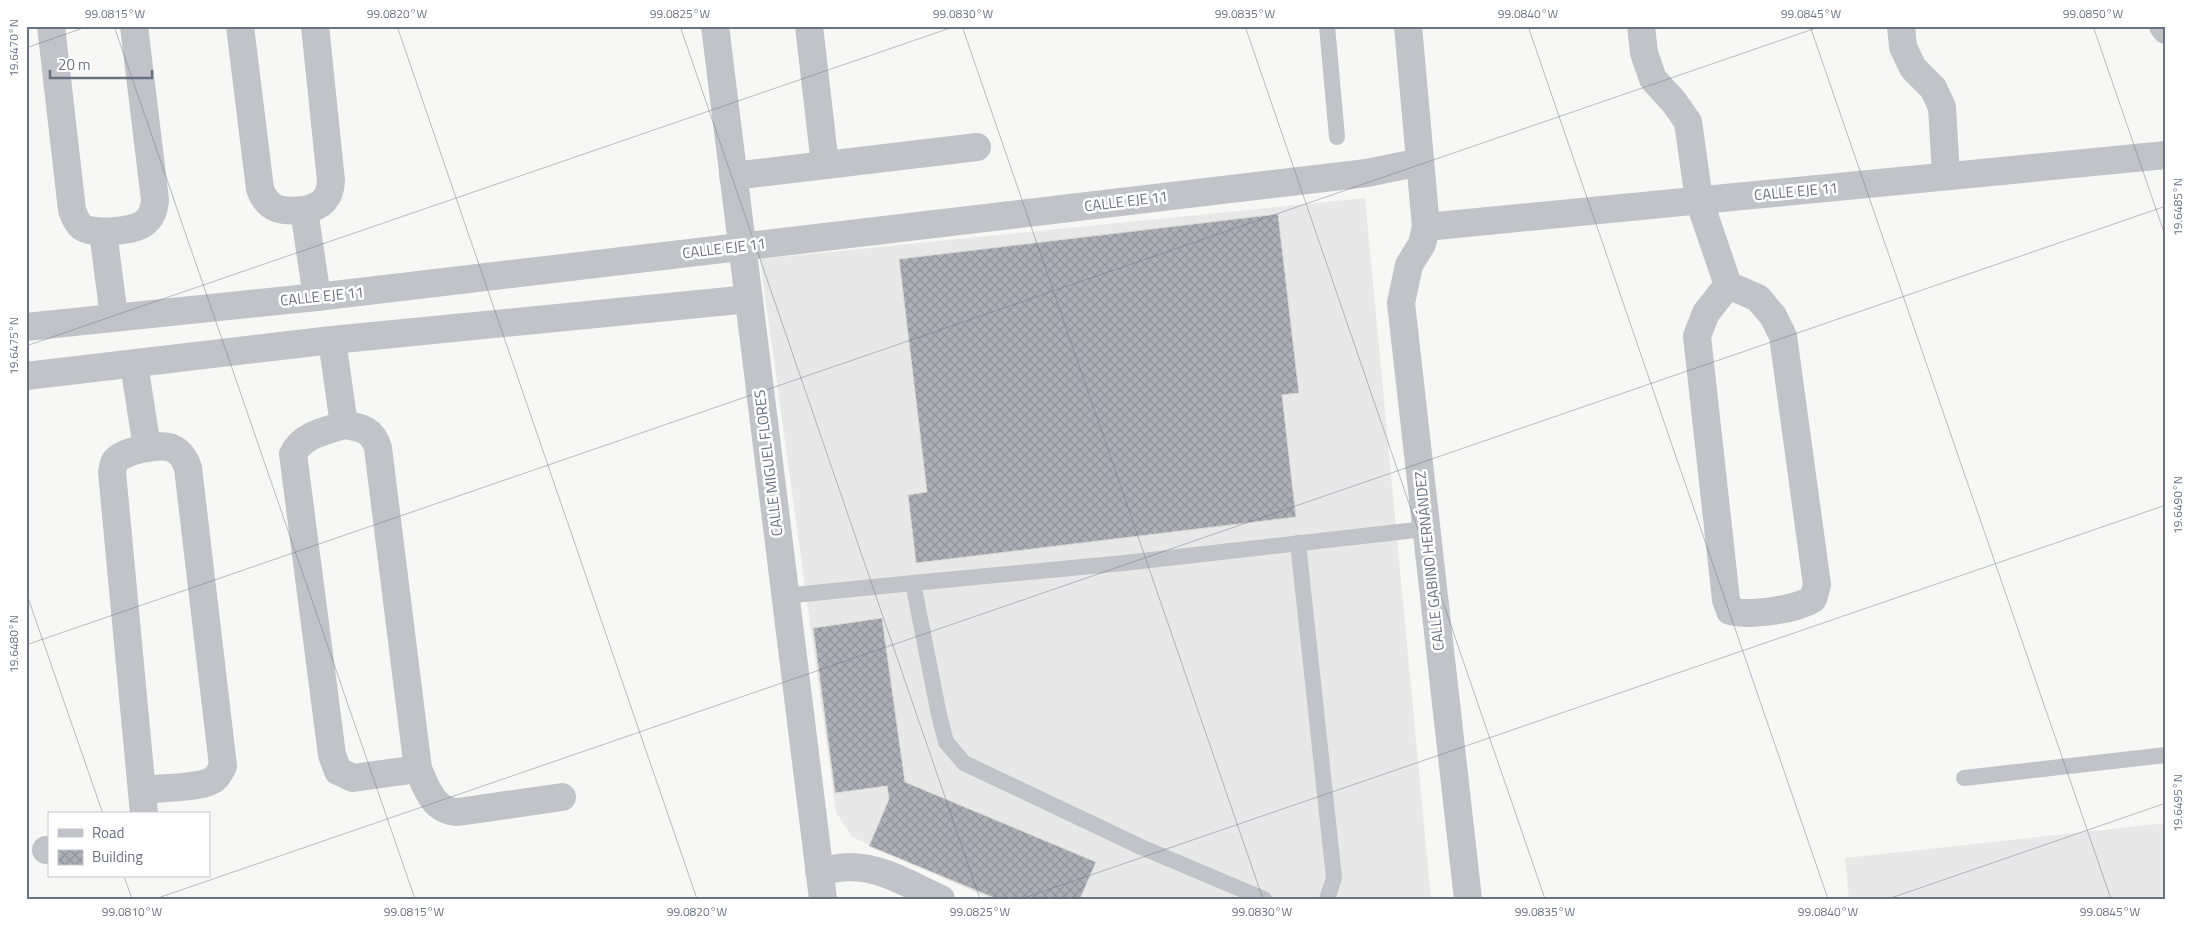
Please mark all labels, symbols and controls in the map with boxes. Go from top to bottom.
text: 99.0815°W [85,4,145,23]
text: 99.0820°W [367,4,427,23]
text: 99.0825°W [650,4,710,23]
text: 99.0830°W [933,4,993,23]
text: 99.0835°W [1215,4,1275,23]
text: 99.0840°W [1498,4,1558,23]
text: 99.0845°W [1781,4,1841,23]
text: 99.0850°W [2063,4,2123,23]
text: 19.6470°N [4,19,23,77]
scale bar [50,48,152,80]
text: 20 m [58,53,91,76]
street label: CALLE EJE 11 [1753,176,1839,206]
text: 19.6485°N [2168,178,2187,236]
street label: CALLE EJE 11 [1083,184,1169,218]
street label: CALLE EJE 11 [681,231,767,265]
street label: CALLE EJE 11 [279,280,365,312]
text: 19.6475°N [4,317,23,375]
street label: CALLE MIGUEL FLORES [748,388,788,538]
street label: CALLE GABINO HERNÁNDEZ [1408,470,1450,652]
text: 19.6490°N [2168,476,2187,534]
text: 19.6480°N [4,615,23,673]
text: 19.6495°N [2168,774,2187,832]
legend [48,812,210,878]
text: Road [92,821,124,844]
text: Building [92,845,143,868]
text: 99.0810°W [102,902,162,921]
text: 99.0815°W [384,902,444,921]
text: 99.0820°W [667,902,727,921]
text: 99.0825°W [950,902,1010,921]
text: 99.0830°W [1232,902,1292,921]
text: 99.0835°W [1515,902,1575,921]
text: 99.0840°W [1798,902,1858,921]
text: 99.0845°W [2080,902,2140,921]

